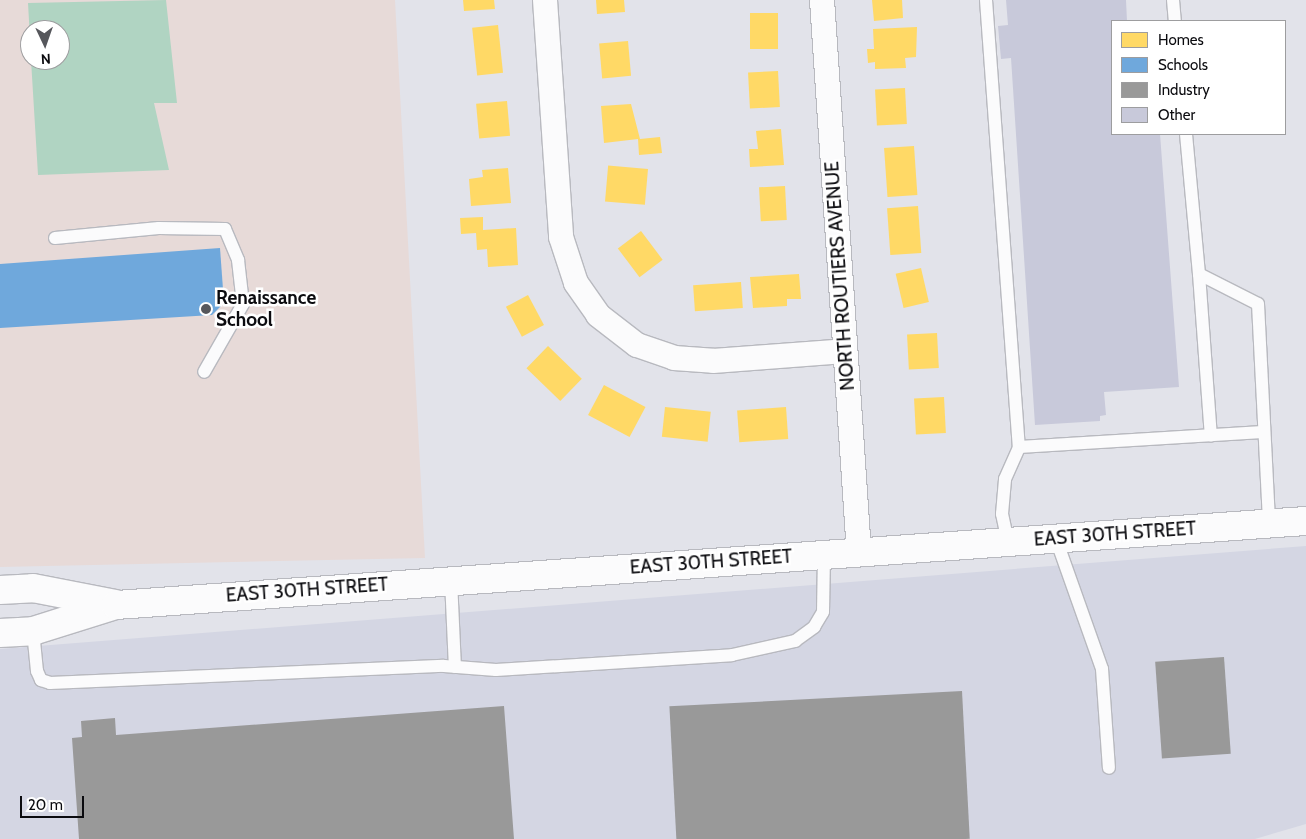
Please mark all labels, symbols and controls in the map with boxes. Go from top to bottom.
north arrow [20,20,70,70]
legend [1111,20,1286,135]
text: Homes [1158,31,1204,49]
text: N [40,50,51,68]
text: Schools [1158,56,1208,74]
text: Industry [1158,81,1210,99]
text: Other [1158,106,1195,124]
street label: NORTH ROUTIERS AVENUE [821,161,859,391]
place label: Renaissance School [216,287,316,331]
marker: Renaissance School [200,303,212,315]
street label: EAST 30TH STREET [1033,517,1197,551]
street label: EAST 30TH STREET [629,545,793,579]
street label: EAST 30TH STREET [225,573,389,607]
scale bar [22,786,86,818]
text: 20 m [28,796,63,814]

